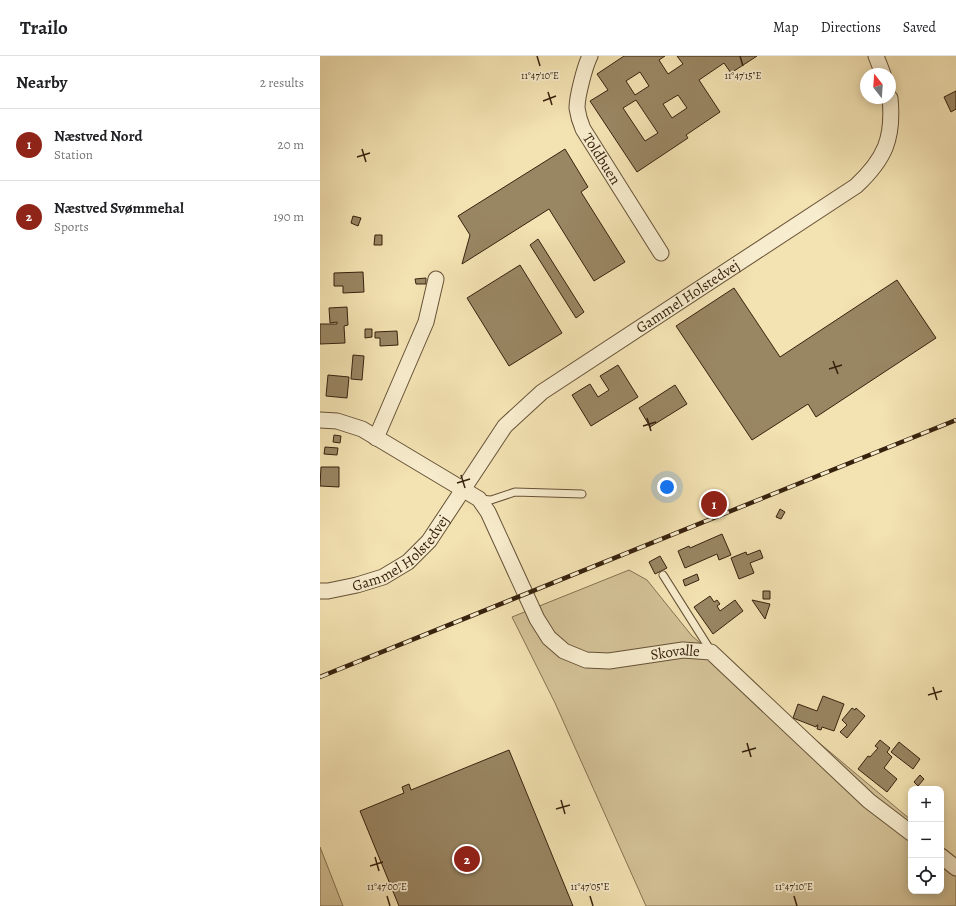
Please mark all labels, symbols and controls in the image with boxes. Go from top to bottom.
text: Trailo [20,15,68,41]
text: Map [773,18,799,37]
text: Directions [821,18,881,37]
text: Saved [903,18,936,37]
north arrow [860,68,896,104]
text: 11°47'10"E [521,69,559,82]
text: 11°47'15"E [725,69,762,82]
text: Nearby [16,71,67,94]
text: 2 results [260,74,304,91]
text: Næstved Nord [54,126,143,146]
street label: Toldbuen [578,129,625,188]
text: 1 [27,136,31,153]
text: 20 m [278,136,304,153]
text: Station [54,146,93,163]
text: Næstved Svømmehal [54,198,184,218]
text: 2 [26,208,32,225]
text: 190 m [273,208,304,225]
text: Sports [54,218,89,235]
street label: Gammel Holstedvej [632,255,743,338]
your location [657,477,677,497]
pin: 1 [701,489,727,519]
street label: Gammel Holstedvej [350,511,454,596]
street label: Skovalle [649,640,701,665]
map controls [908,786,944,894]
button: + [908,786,944,822]
button: − [908,822,944,858]
pin: 2 [454,844,480,874]
button: locate [908,858,944,894]
text: 11°47'00"E [367,880,407,893]
text: 11°47'05"E [571,880,610,893]
text: 11°47'10"E [775,880,813,893]

